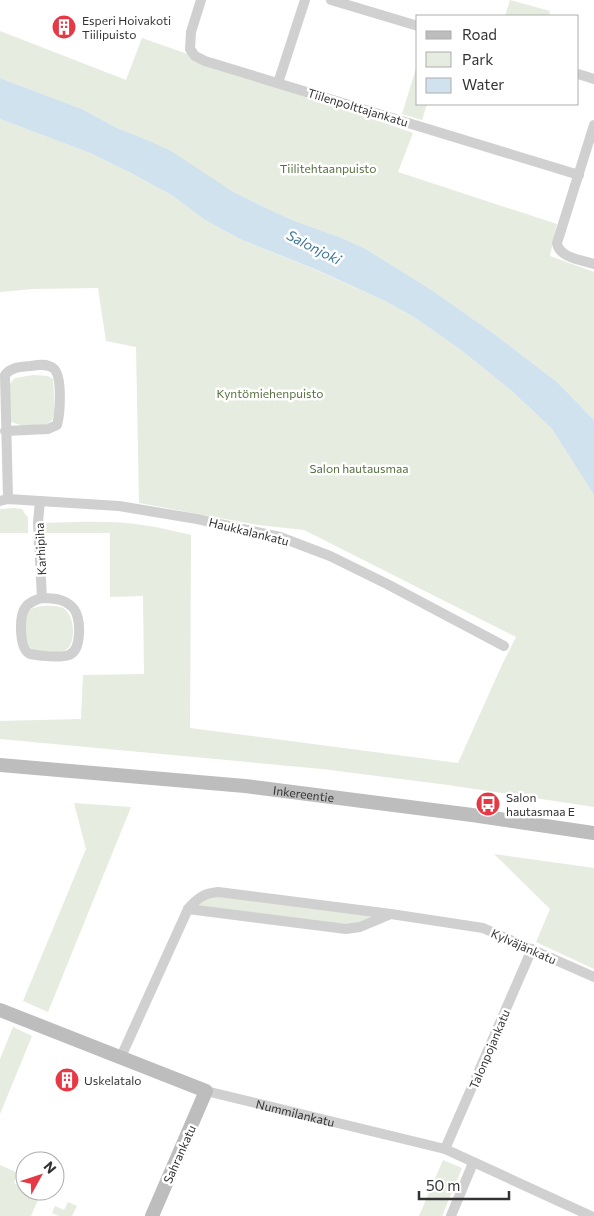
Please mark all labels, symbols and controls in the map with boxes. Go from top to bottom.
place label: Esperi Hoivakoti Tiilipuisto [82,13,171,41]
building icon: Esperi Hoivakoti Tiilipuisto [51,14,77,40]
legend [416,15,579,105]
text: Road [462,25,497,43]
text: Park [462,50,493,68]
text: Water [462,75,504,93]
street label: Tiilenpolttajankatu [306,85,410,129]
park label: Tiilitehtaanpuisto [280,161,376,175]
water label: Salonjoki [284,226,344,268]
park label: Kyntömiehenpuisto [216,386,324,400]
park label: Salon hautausmaa [310,461,408,475]
street label: Haukkalankatu [208,514,290,548]
street label: Karhipiha [32,522,48,576]
street label: Inkereentie [272,783,335,804]
place label: Salon hautasmaa E [506,790,575,818]
bus stop icon: Salon hautasmaa E [475,791,501,817]
street label: Kylväjänkatu [489,925,559,967]
street label: Talonpojankatu [466,1007,512,1091]
building icon: Uskelatalo [54,1067,80,1093]
place label: Uskelatalo [84,1073,142,1087]
street label: Nummilankatu [255,1096,336,1129]
street label: Sahrankatu [160,1123,198,1185]
north arrow [15,1151,65,1201]
text: N [40,1158,60,1177]
scale bar [419,1168,509,1200]
text: 50 m [426,1176,460,1194]

